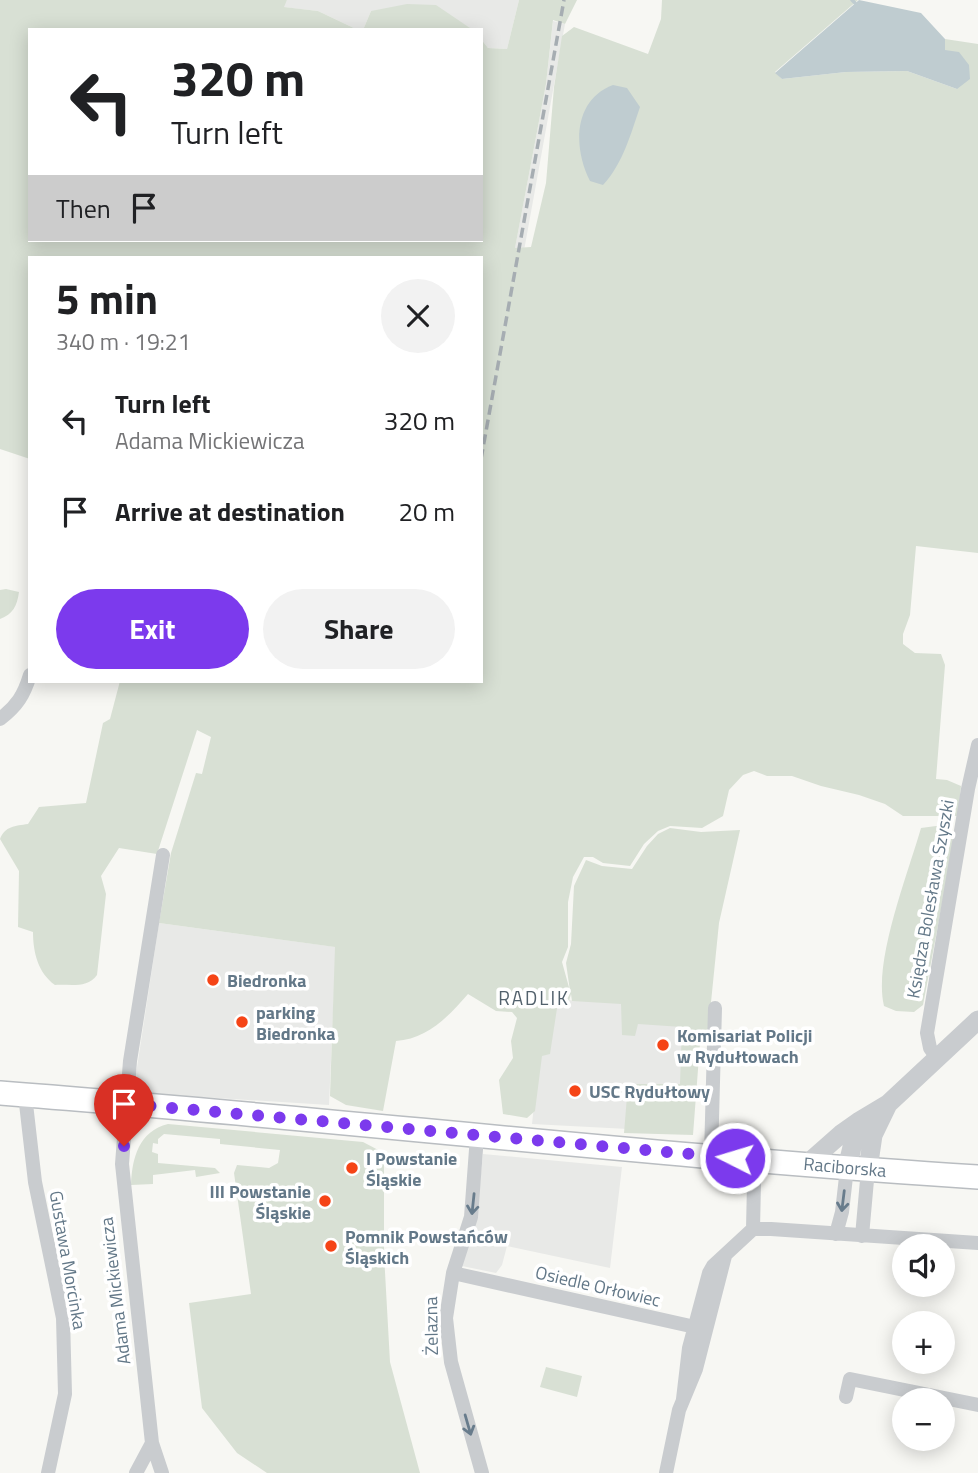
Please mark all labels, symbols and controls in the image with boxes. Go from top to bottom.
text: 320 m [171,40,305,115]
icon: left [56,56,147,147]
text: Turn left [171,108,283,156]
text: Then [56,189,111,228]
icon: arrive [125,189,163,227]
text: 5 min [56,266,158,330]
button: close [381,279,455,353]
text: 340 m · 19:21 [56,324,191,359]
text: Turn left [115,384,210,423]
text: 320 m [384,401,455,440]
icon: left [56,402,94,440]
text: Adama Mickiewicza [115,423,305,458]
text: Arrive at destination [115,492,345,531]
text: 20 m [398,492,455,531]
icon: arrive [56,493,94,531]
button: Exit [56,589,249,669]
button: Share [263,589,455,669]
street label: Księdza Bolesława Szyszki [899,798,961,1000]
place label: Biedronka [227,967,306,994]
marker: Biedronka [205,972,221,988]
district label: RADLIK [498,983,570,1012]
place label: parking Biedronka [256,999,335,1047]
marker: parking Biedronka [234,1014,250,1030]
place label: Komisariat Policji w Rydułtowach [677,1022,812,1070]
marker: Komisariat Policji w Rydułtowach [655,1037,671,1053]
pin [94,1074,154,1146]
place label: USC Rydułtowy [589,1078,710,1105]
marker: USC Rydułtowy [567,1083,583,1099]
icon: arrive [105,1085,143,1123]
position arrow [698,1121,772,1195]
place label: I Powstanie Śląskie [366,1145,457,1193]
street label: Raciborska [802,1150,888,1184]
marker: I Powstanie Śląskie [344,1160,360,1176]
place label: III Powstanie Śląskie [209,1178,311,1226]
street label: Gustawa Morcinka [42,1188,94,1332]
one-way arrow [836,1189,849,1212]
one-way arrow [466,1192,479,1215]
marker: III Powstanie Śląskie [317,1193,333,1209]
street label: Adama Mickiewicza [93,1216,137,1366]
place label: Pomnik Powstańców Śląskich [345,1223,508,1271]
map controls [892,1234,955,1451]
button: sound [892,1234,955,1297]
marker: Pomnik Powstańców Śląskich [323,1238,339,1254]
street label: Osiedle Orłowiec [533,1258,663,1314]
street label: Żelazna [417,1296,445,1356]
button: + [892,1311,955,1374]
button: − [892,1388,955,1451]
one-way arrow [463,1414,476,1436]

